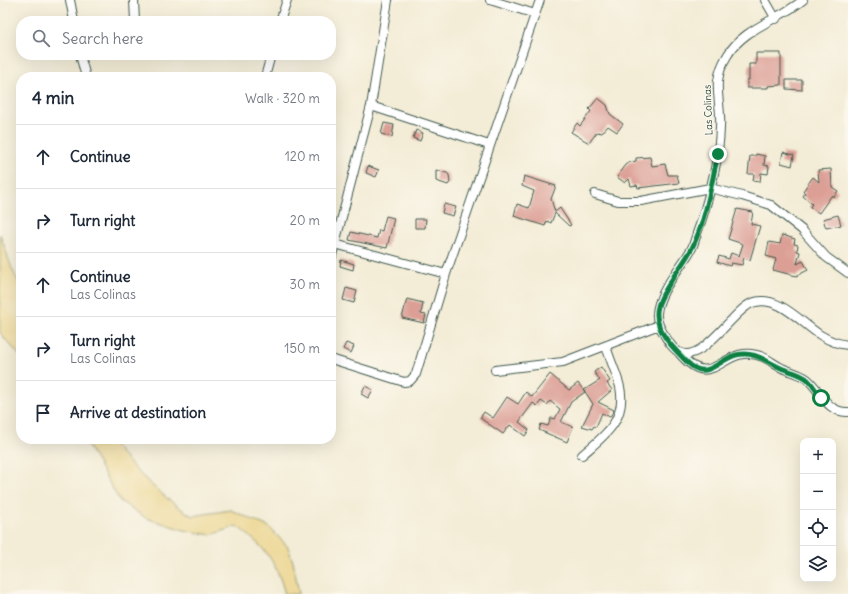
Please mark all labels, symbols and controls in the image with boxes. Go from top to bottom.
search box [16,16,336,60]
icon: search [30,27,52,49]
text: Search here [62,29,143,48]
street label: Las Colinas [701,84,715,136]
text: 4 min [32,87,74,109]
text: Walk · 320 m [245,90,320,107]
route end [709,145,727,163]
icon: ahead [32,146,54,168]
text: Continue [70,147,131,166]
text: 120 m [285,148,320,165]
icon: right [32,210,54,232]
text: Turn right [70,211,135,230]
text: 20 m [290,212,320,229]
text: Continue [70,267,131,286]
icon: ahead [32,274,54,296]
text: 30 m [290,276,320,293]
text: Las Colinas [70,286,136,303]
text: Turn right [70,331,135,350]
icon: right [32,338,54,360]
text: 150 m [284,340,320,357]
text: Las Colinas [70,350,136,367]
route start [812,389,830,407]
icon: arrive [32,402,54,424]
text: Arrive at destination [70,403,206,422]
map controls [800,438,836,582]
button: + [800,438,836,474]
button: − [800,474,836,510]
button: locate [800,510,836,546]
button: layers [800,546,836,582]

